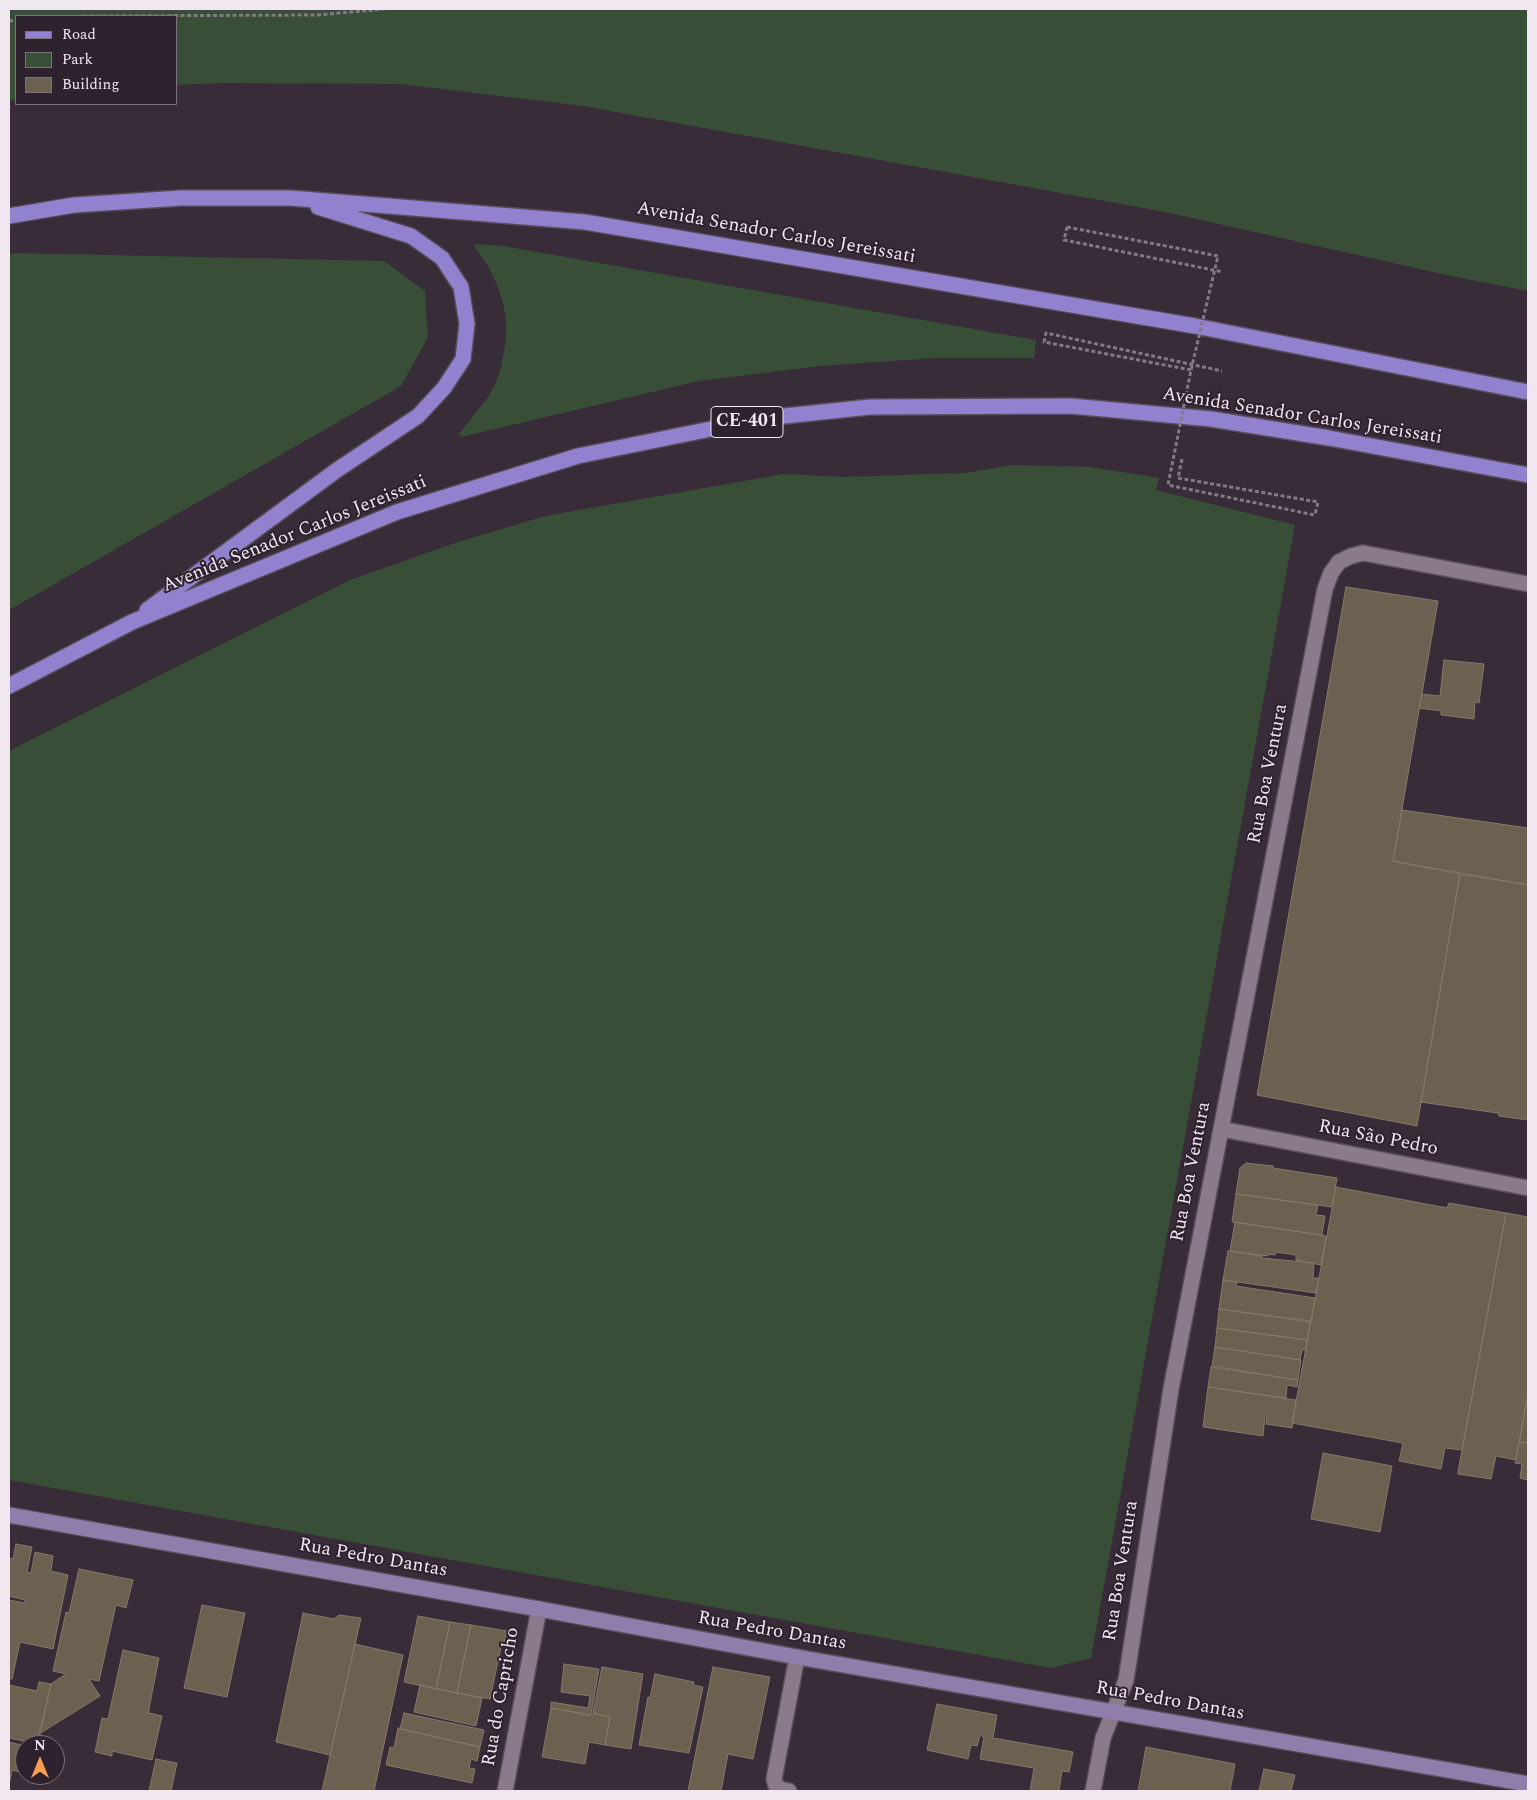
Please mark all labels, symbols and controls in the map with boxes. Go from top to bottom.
legend [15,15,178,105]
text: Road [62,23,96,46]
text: Park [62,48,93,71]
text: Building [62,73,119,96]
street label: Avenida Senador Carlos Jereissati [635,198,917,270]
street label: Avenida Senador Carlos Jereissati [1160,384,1444,450]
road number: CE-401 [711,407,783,438]
street label: Avenida Senador Carlos Jereissati [160,471,430,599]
street label: Rua Boa Ventura [1244,702,1294,846]
street label: Rua Boa Ventura [1167,1100,1217,1244]
street label: Rua São Pedro [1316,1116,1440,1162]
street label: Rua Boa Ventura [1100,1499,1144,1643]
street label: Rua Pedro Dantas [297,1535,449,1583]
street label: Rua Pedro Dantas [696,1608,848,1656]
street label: Rua do Capricho [479,1626,525,1768]
street label: Rua Pedro Dantas [1094,1678,1246,1726]
north arrow [15,1735,65,1785]
text: N [34,1735,46,1756]

